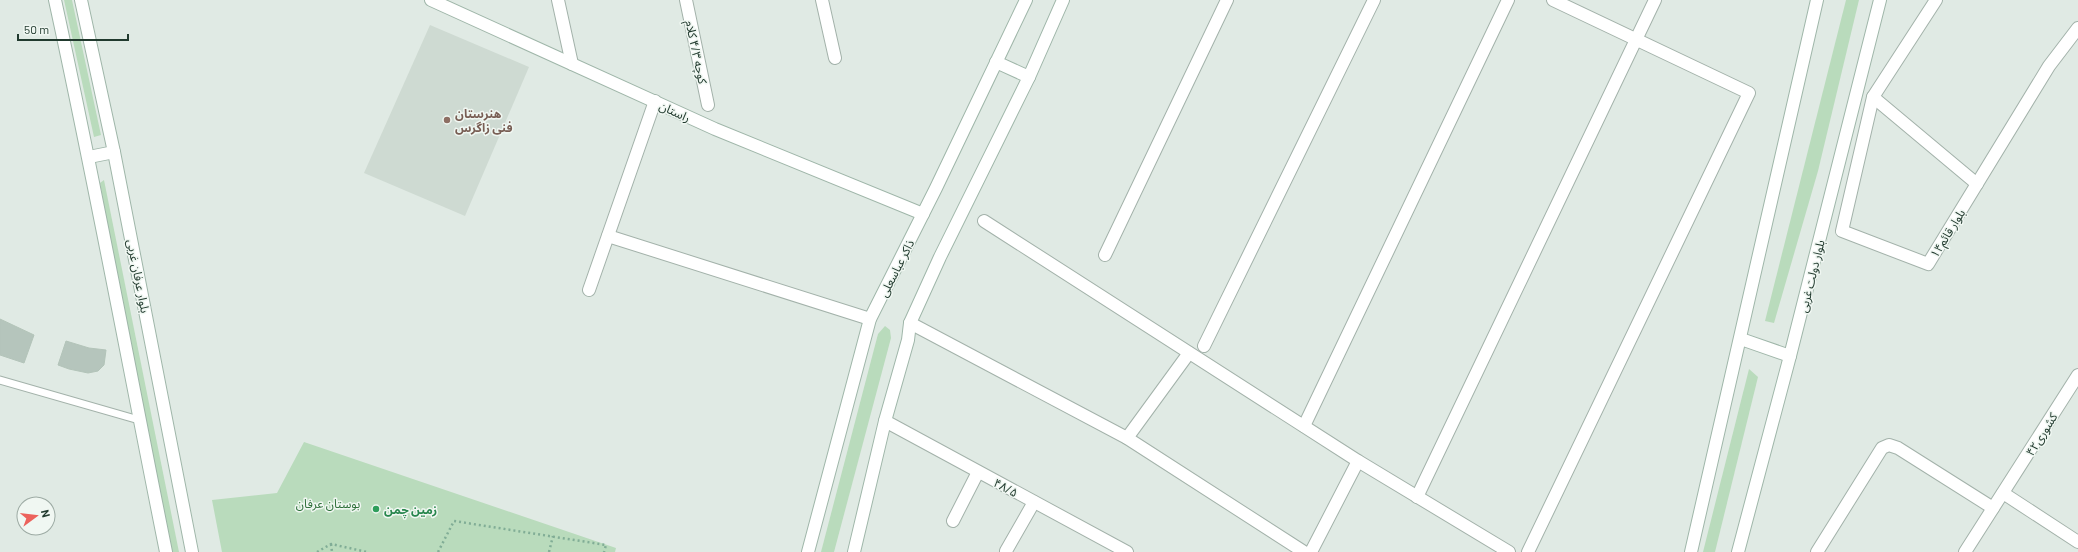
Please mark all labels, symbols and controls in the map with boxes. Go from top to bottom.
scale bar [18,16,128,42]
street label: کوچه ۴/۳ کلام [680,19,711,87]
text: 50 m [24,22,49,36]
street label: راستان [657,98,693,125]
place label: هنرستان فنی زاگرس [455,106,512,135]
marker: هنرستان فنی زاگرس [442,115,452,125]
street label: بلوار قائم۱۴ [1927,206,1970,262]
street label: ذاکر عباسعلی [876,237,917,299]
street label: بلوار عرفان غربی [124,238,153,314]
street label: بلوار دولت غربی [1795,238,1828,314]
street label: کشوری۴۲ [2022,409,2061,459]
street label: ۴۸/۵ [991,475,1021,499]
north arrow [16,496,56,536]
park label: بوستان عرفان [296,496,360,511]
place label: زمین چمن [384,502,437,519]
marker: زمین چمن [371,504,381,514]
text: N [39,508,53,519]

